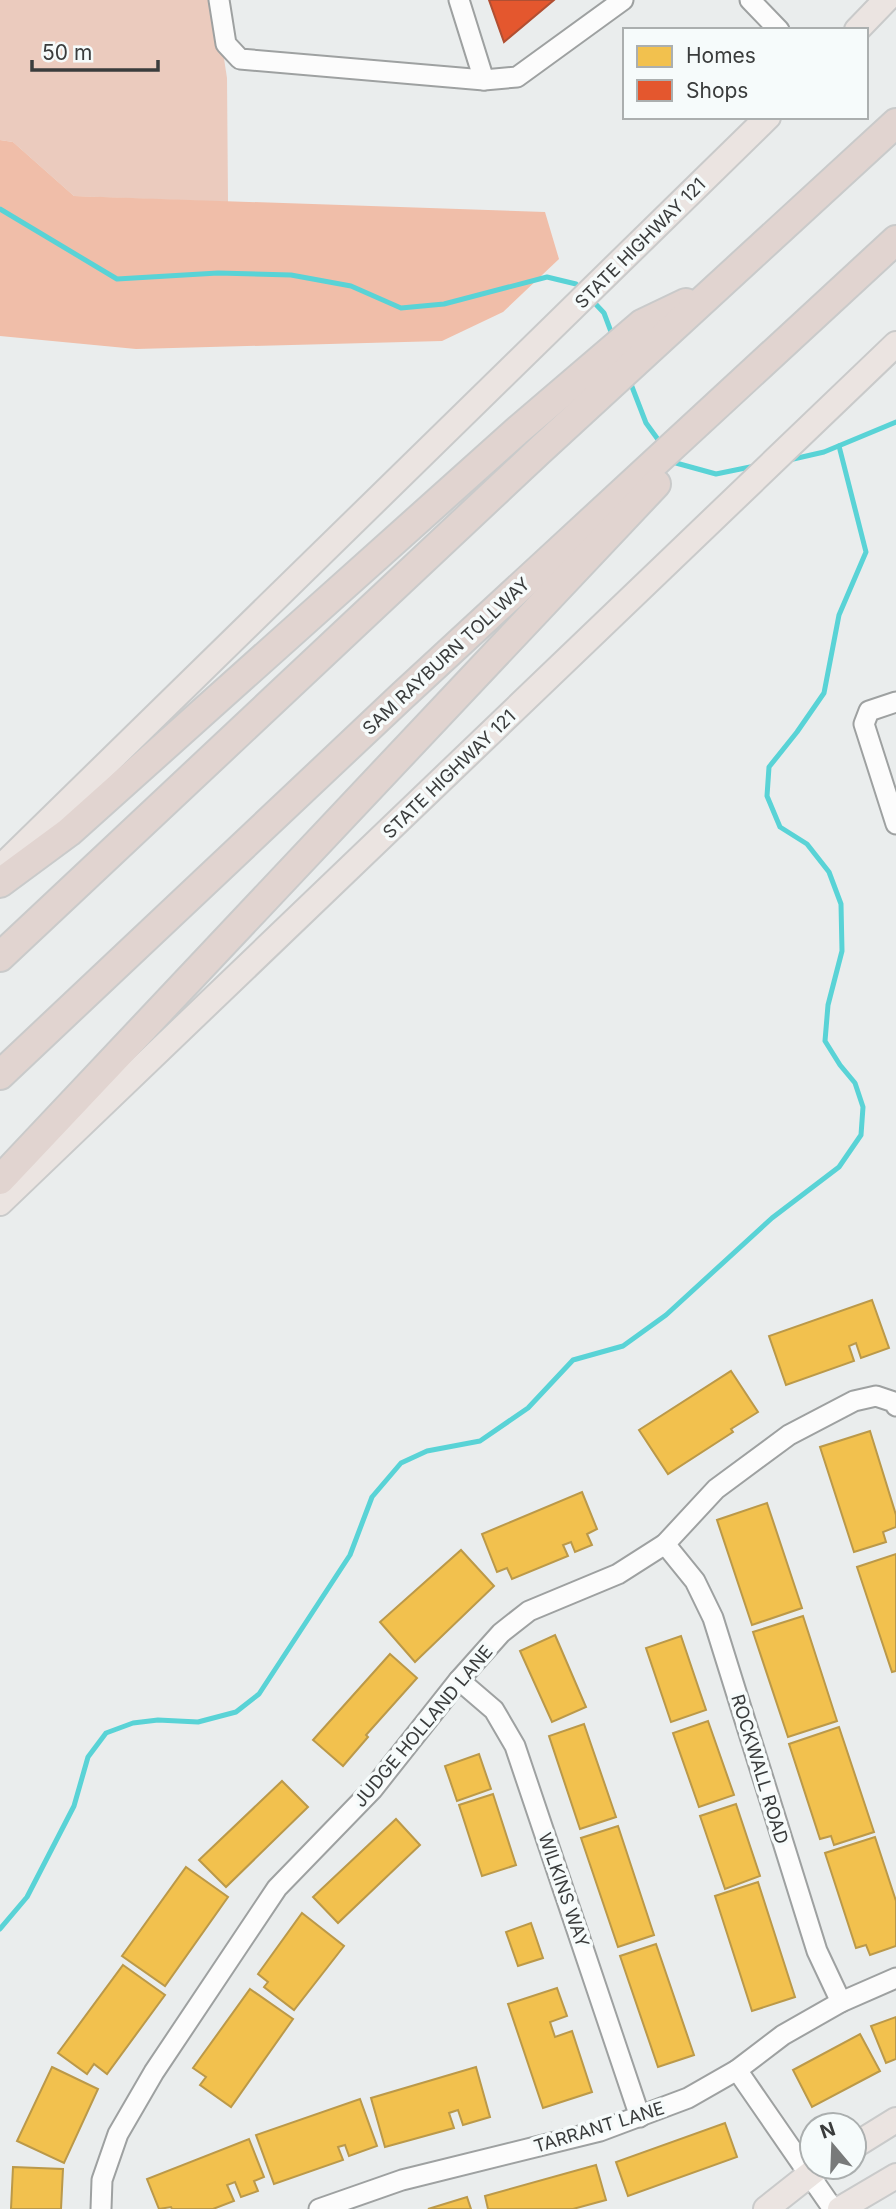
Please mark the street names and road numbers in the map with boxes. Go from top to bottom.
street label: STATE HIGHWAY 121 [570,173,710,313]
street label: SAM RAYBURN TOLLWAY [358,573,534,739]
street label: STATE HIGHWAY 121 [378,705,520,843]
street label: JUDGE HOLLAND LANE [349,1641,497,1811]
street label: ROCKWALL ROAD [727,1692,793,1846]
street label: WILKINS WAY [535,1830,593,1950]
street label: TARRANT LANE [531,2097,667,2157]

